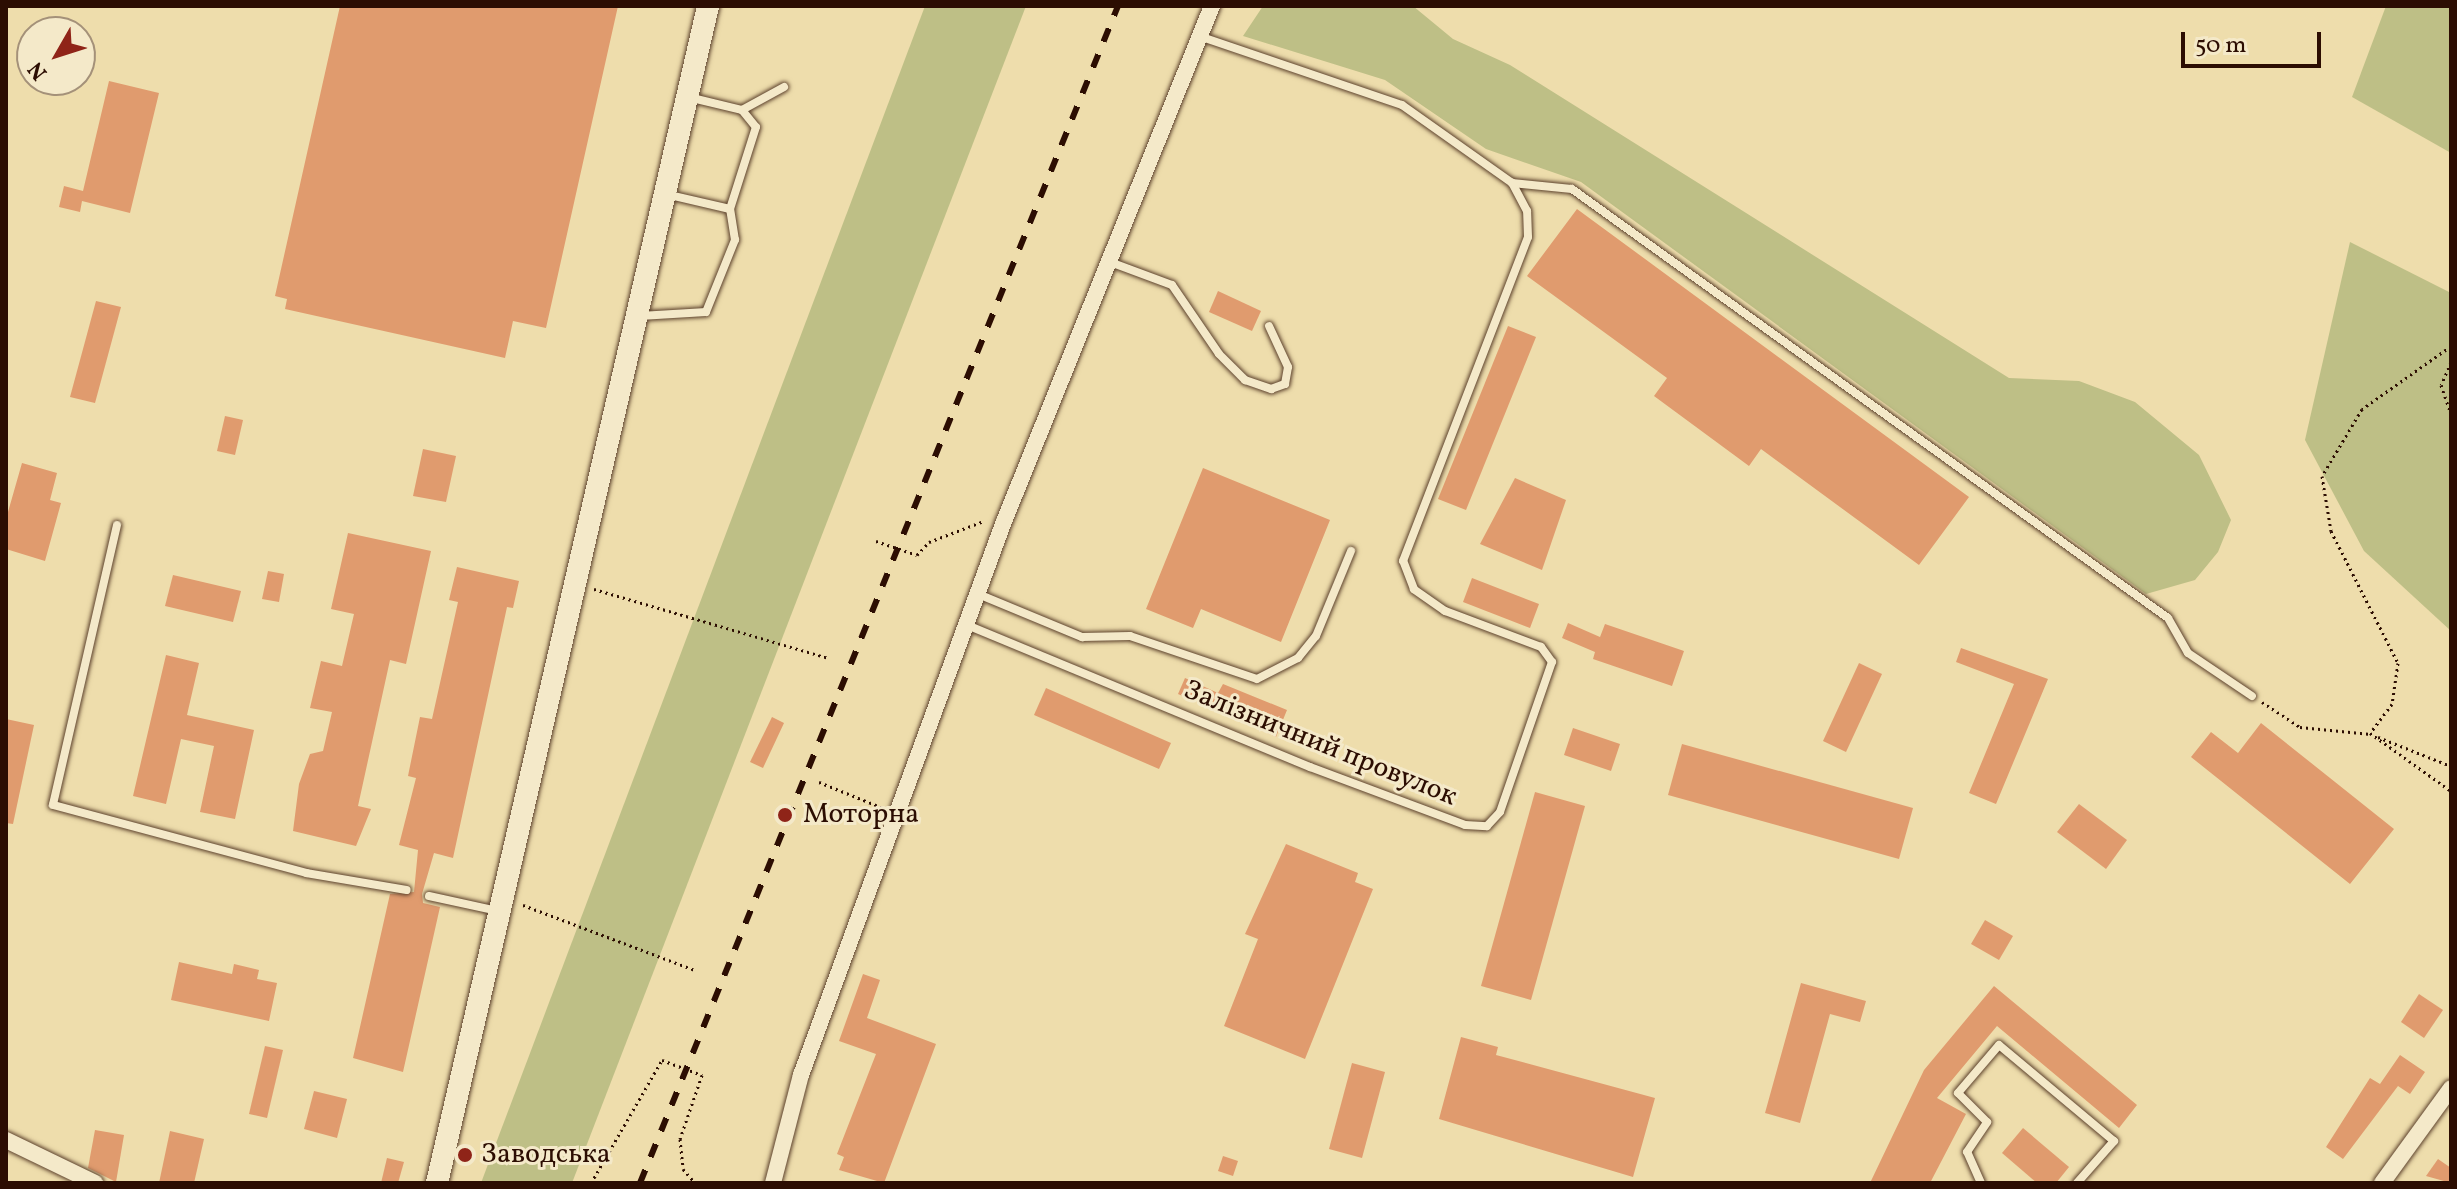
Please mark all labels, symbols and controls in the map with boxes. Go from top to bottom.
north arrow [16,16,96,96]
scale bar [2185,16,2325,66]
text: 50 m [2195,29,2247,63]
text: N [21,54,56,86]
street label: Залізничний провулок [1179,674,1461,814]
place label: Моторна [803,798,919,832]
marker: Моторна [774,804,796,826]
place label: Заводська [481,1138,611,1172]
marker: Заводська [456,1146,474,1164]

